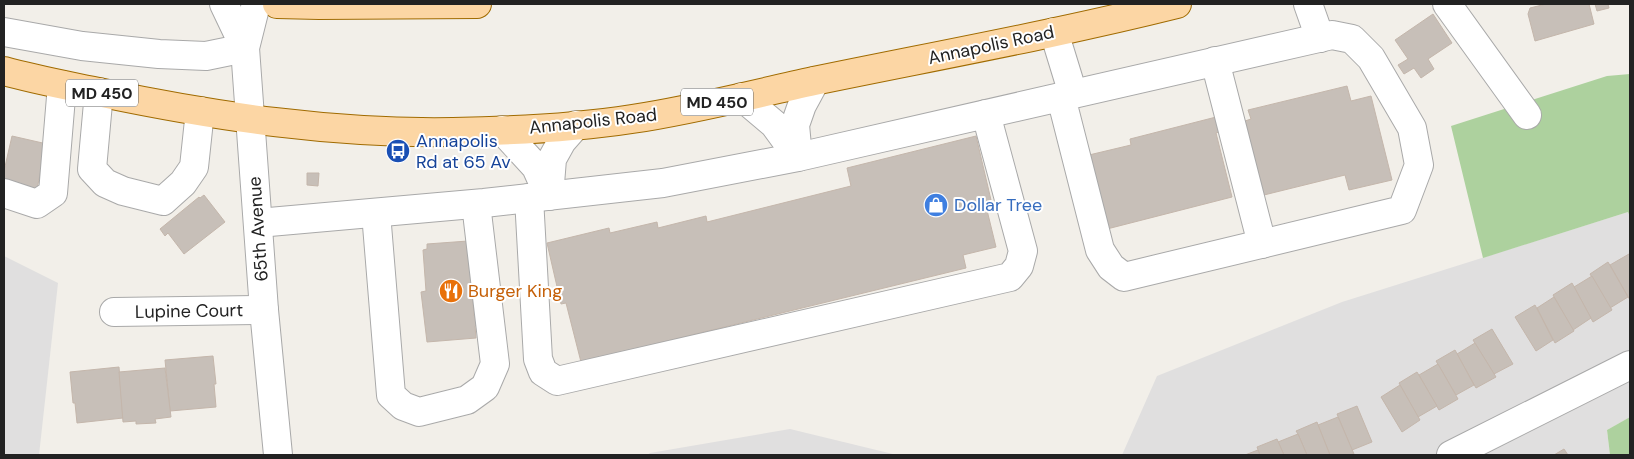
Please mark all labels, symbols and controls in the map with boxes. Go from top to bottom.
street label: Annapolis Road [926,20,1056,70]
road number: MD 450 [66,80,138,106]
road number: MD 450 [681,88,753,115]
street label: Annapolis Road [528,102,658,140]
place label: Annapolis Rd at 65 Av [416,129,511,174]
bus stop icon: Annapolis Rd at 65 Av [385,138,411,164]
street label: 65th Avenue [242,176,274,282]
shop icon: Dollar Tree [923,192,949,218]
place label: Dollar Tree [954,193,1042,217]
restaurant icon: Burger King [438,278,464,304]
place label: Burger King [468,279,562,303]
street label: Lupine Court [135,298,243,324]

